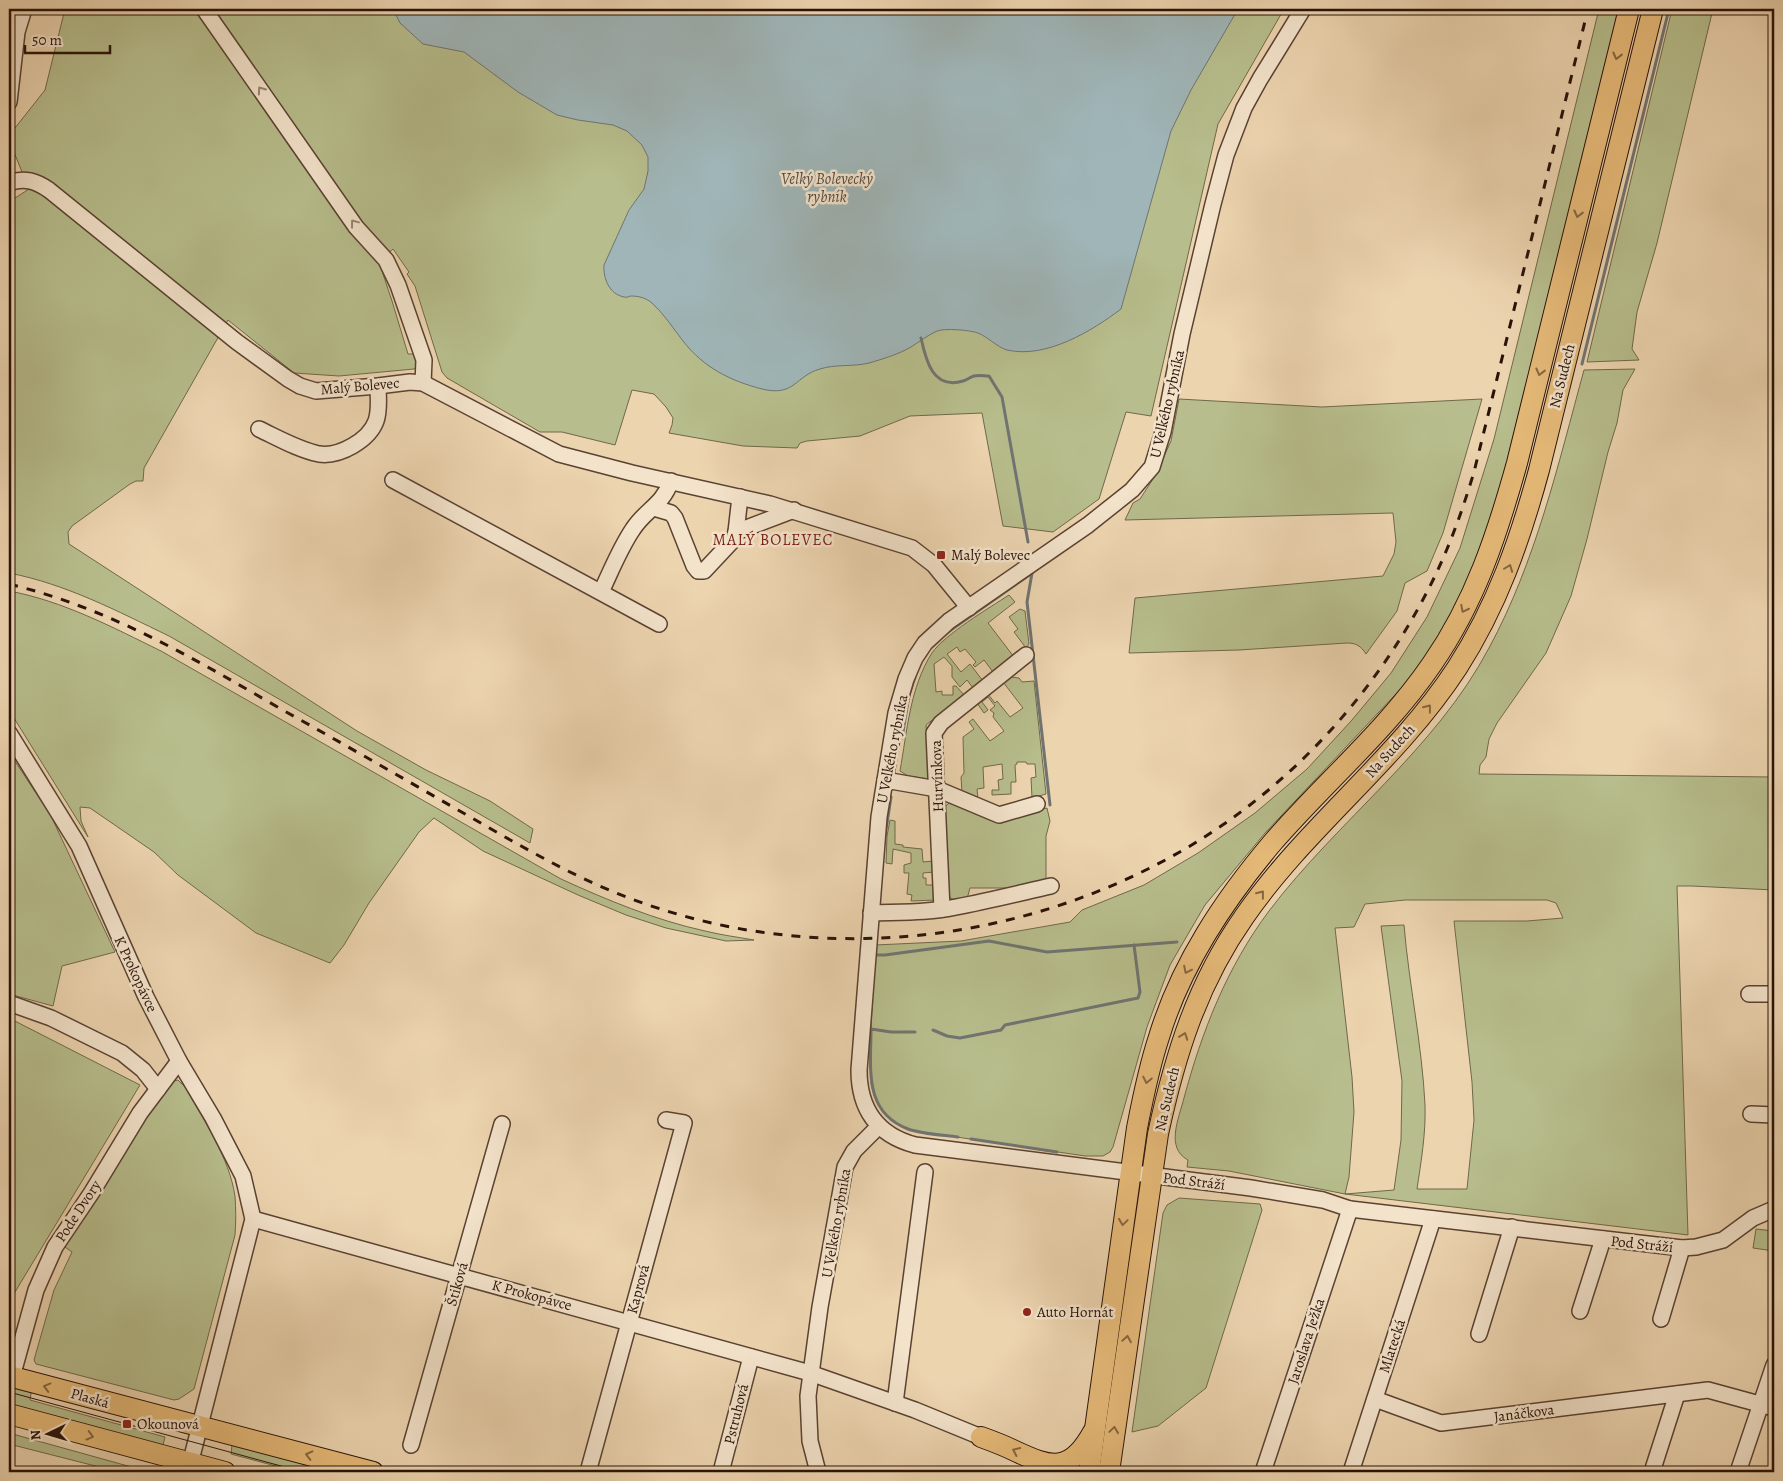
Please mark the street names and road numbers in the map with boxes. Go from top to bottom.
street label: Na Sudech [1544,342,1580,410]
street label: U Velkého rybníka [1145,348,1189,460]
street label: Malý Bolevec [320,373,400,399]
street label: U Velkého rybníka [872,693,912,805]
street label: Na Sudech [1361,720,1419,782]
street label: Hurvínkova [926,740,948,812]
street label: K Prokopávce [110,933,163,1016]
street label: Na Sudech [1150,1065,1184,1133]
street label: U Velkého rybníka [817,1167,855,1279]
street label: Pod Stráží [1162,1167,1226,1195]
street label: Pode Dvory [51,1176,106,1246]
street label: Pod Stráží [1610,1231,1674,1257]
street label: Štiková [441,1260,473,1308]
street label: Kaprová [622,1262,654,1316]
street label: K Prokopávce [490,1275,575,1315]
street label: Jaroslava Ježka [1283,1295,1329,1387]
street label: Mlatecká [1374,1316,1410,1375]
street label: Pstruhová [719,1382,753,1446]
street label: Plaská [68,1383,112,1413]
street label: Janáčkova [1493,1399,1555,1427]

